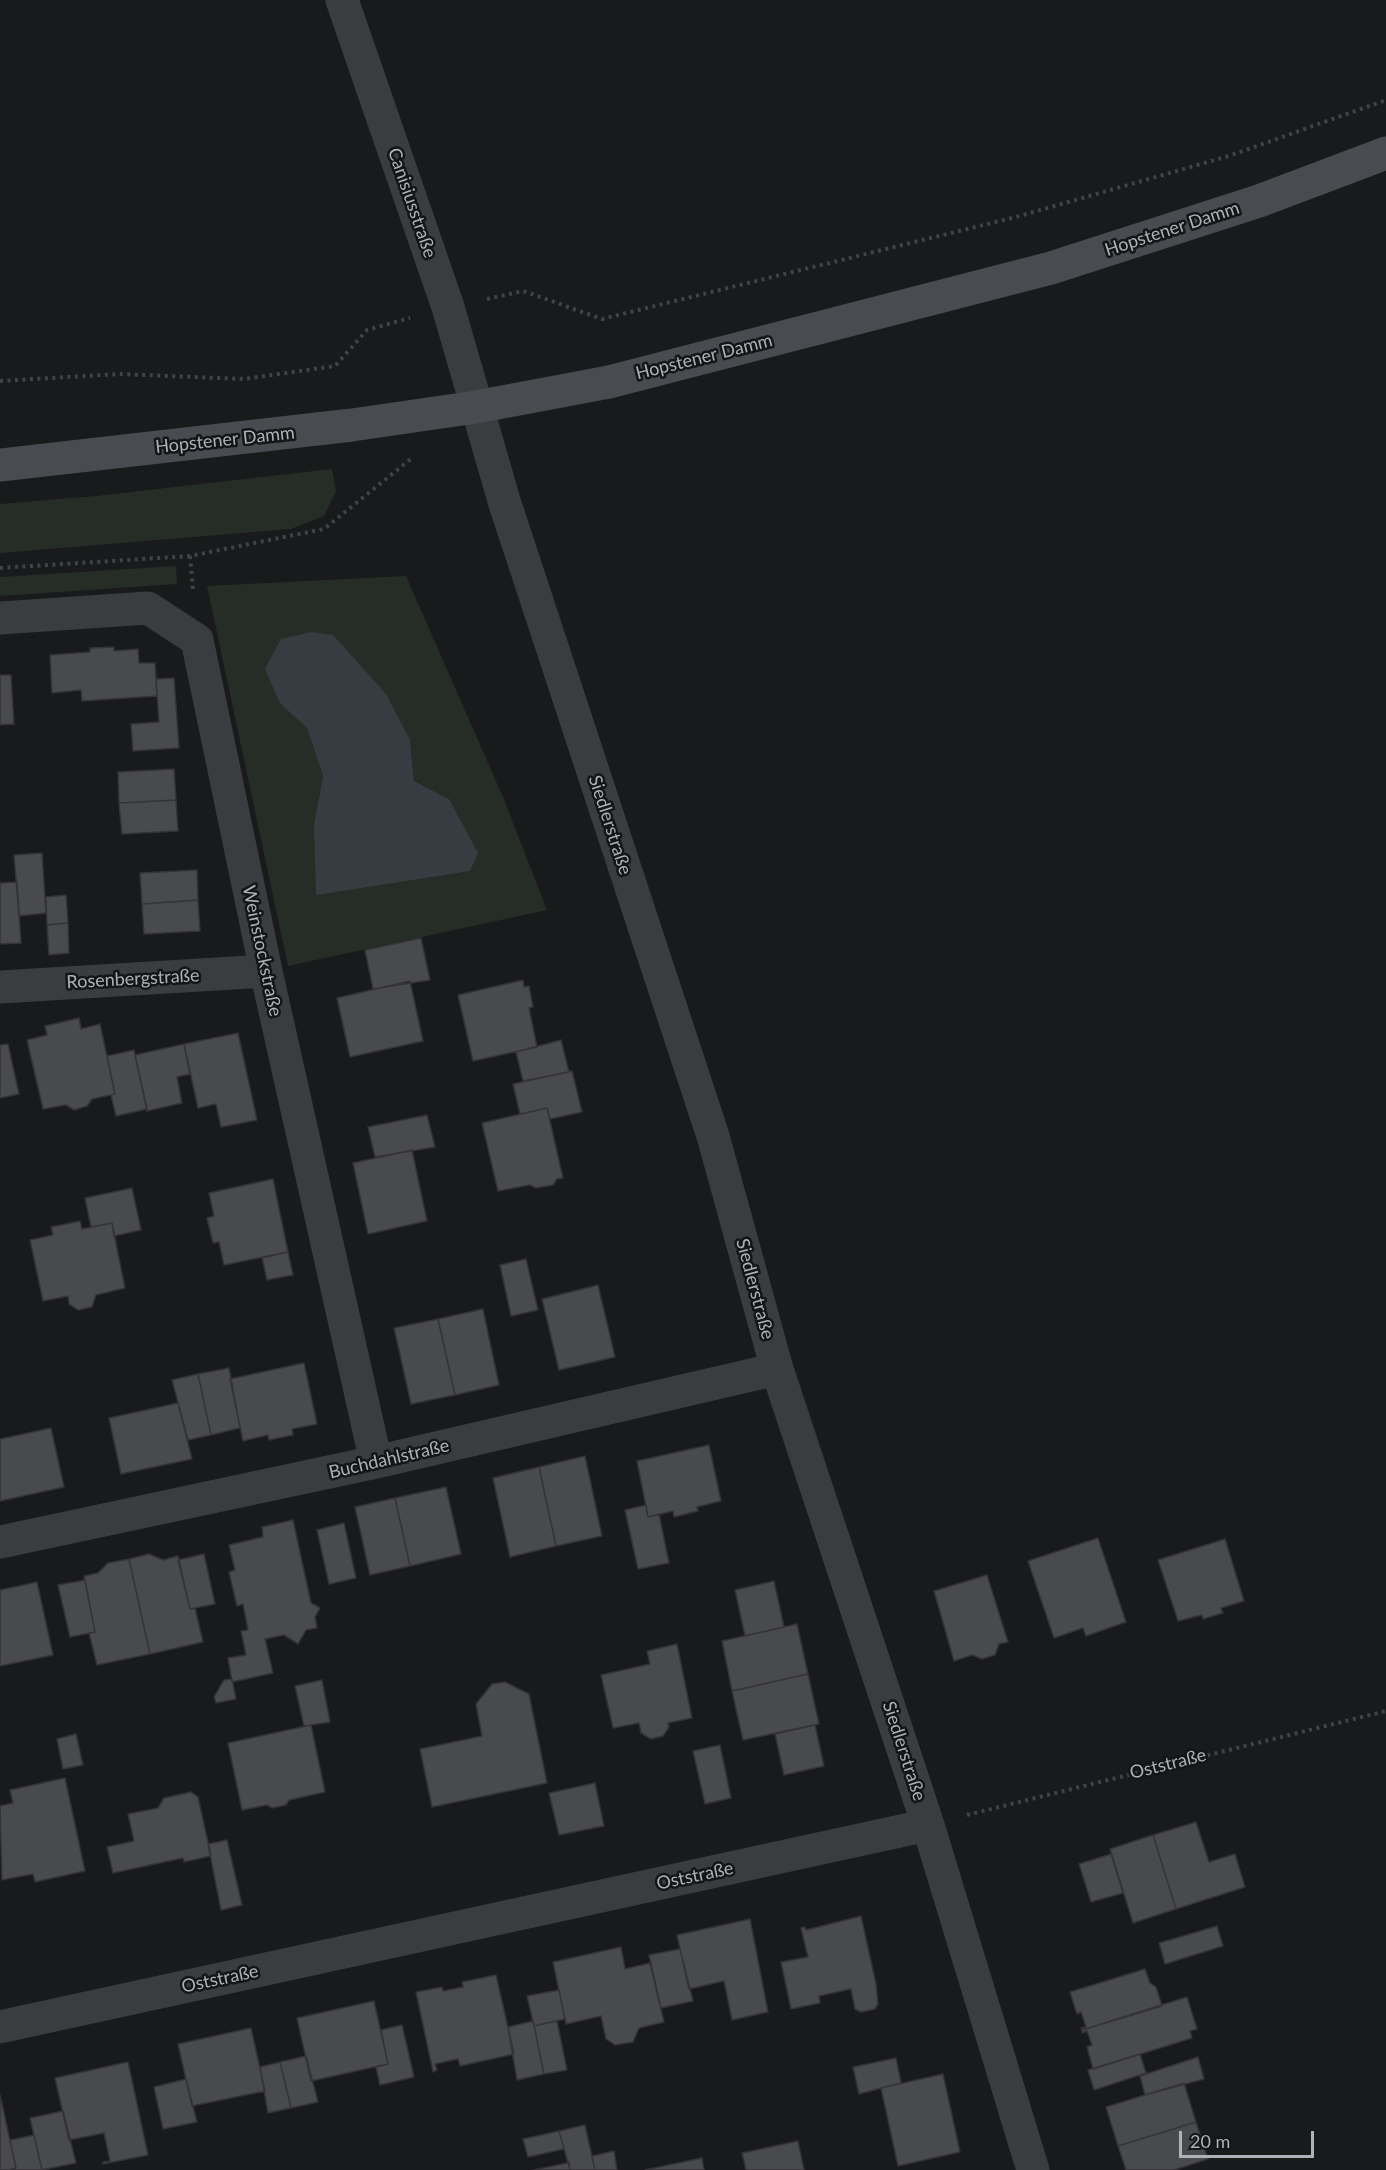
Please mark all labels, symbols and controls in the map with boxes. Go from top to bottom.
street label: Canisiusstraße [383,145,441,261]
street label: Hopstener Damm [1102,197,1242,261]
street label: Hopstener Damm [633,330,775,384]
street label: Hopstener Damm [154,422,296,458]
street label: Siedlerstraße [584,773,636,877]
street label: Weinstockstraße [238,884,286,1018]
street label: Rosenbergstraße [66,965,200,993]
street label: Siedlerstraße [731,1236,779,1342]
street label: Buchdahlstraße [327,1435,451,1483]
street label: Siedlerstraße [878,1699,930,1803]
street label: Oststraße [1128,1744,1208,1784]
street label: Oststraße [655,1857,735,1895]
street label: Oststraße [180,1960,260,1998]
scale bar [1182,2119,1317,2157]
text: 20 m [1190,2130,1230,2152]

